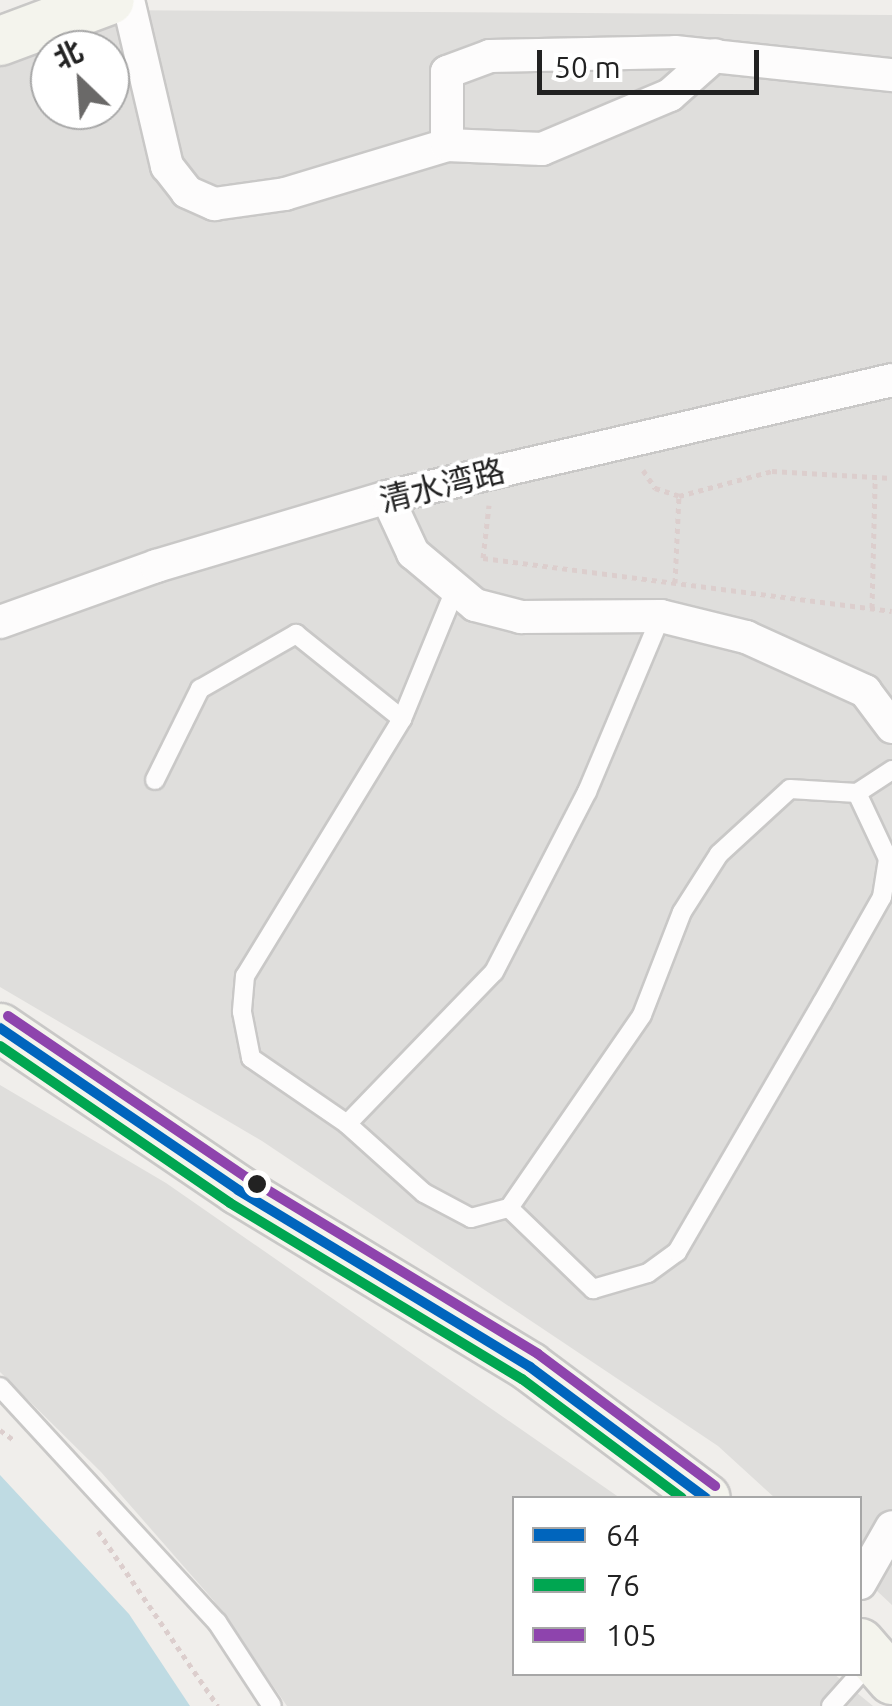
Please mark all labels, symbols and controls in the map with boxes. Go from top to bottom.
north arrow [30,30,130,130]
scale bar [542,30,764,92]
text: 北 [49,34,87,74]
text: 50 m [554,50,621,84]
street label: 清水湾路 [375,451,509,519]
unlabelled marker [247,1174,267,1194]
legend [512,1496,862,1676]
text: 64 [606,1518,640,1552]
text: 76 [606,1568,640,1602]
text: 105 [606,1618,657,1652]

